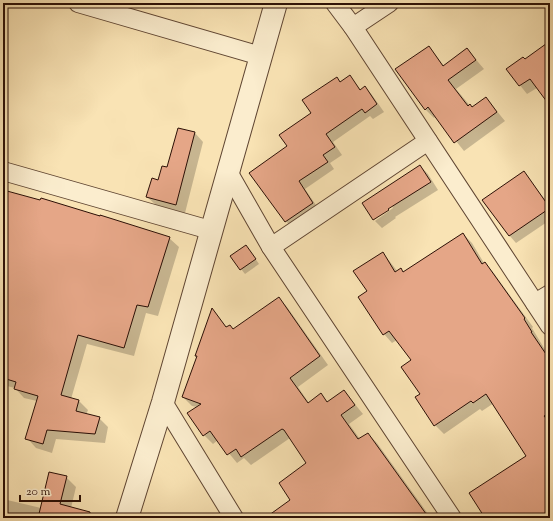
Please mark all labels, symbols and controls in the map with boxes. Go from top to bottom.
scale bar [20,477,80,503]
text: 20 m [26,483,51,501]

